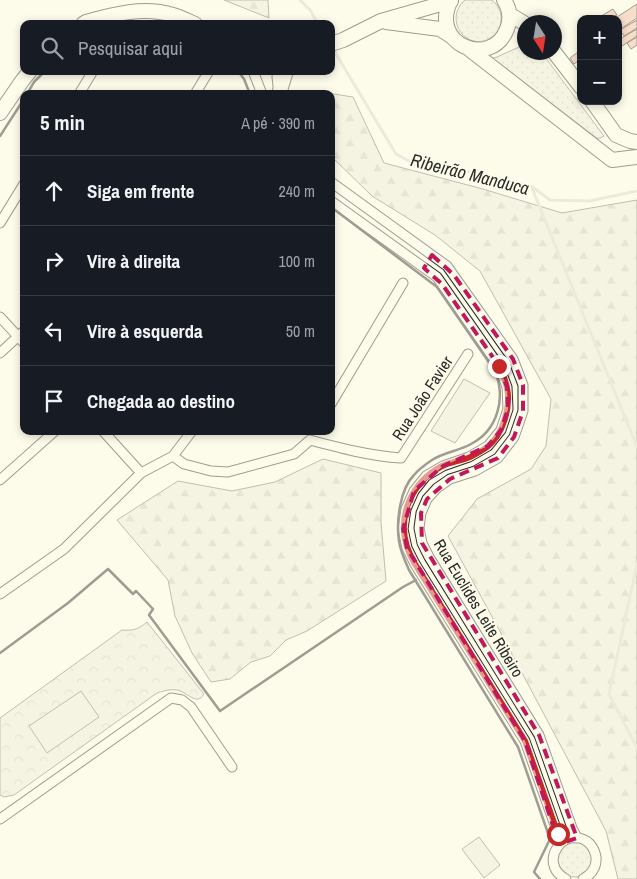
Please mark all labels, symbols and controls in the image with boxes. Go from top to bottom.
north arrow [517,15,562,60]
map controls [577,15,622,105]
button: + [577,15,622,60]
search box [20,20,335,75]
icon: search [38,34,66,62]
text: Pesquisar aqui [78,35,183,61]
button: − [577,60,622,105]
text: 5 min [40,108,85,137]
text: A pé · 390 m [241,112,315,134]
water label: Ribeirão Manduca [408,147,532,201]
icon: ahead [40,177,68,205]
text: Siga em frente [87,178,194,204]
text: 240 m [279,180,315,202]
icon: right [40,247,68,275]
text: Vire à direita [87,248,180,274]
text: 100 m [279,250,315,272]
icon: left [40,317,68,345]
text: Vire à esquerda [87,318,203,344]
text: 50 m [286,320,315,342]
street label: Rua João Favier [387,351,458,444]
route end [488,355,511,378]
icon: arrive [40,387,68,415]
text: Chegada ao destino [87,388,235,414]
street label: Rua Euclides Leite Ribeiro [429,535,529,681]
route start [547,823,570,846]

